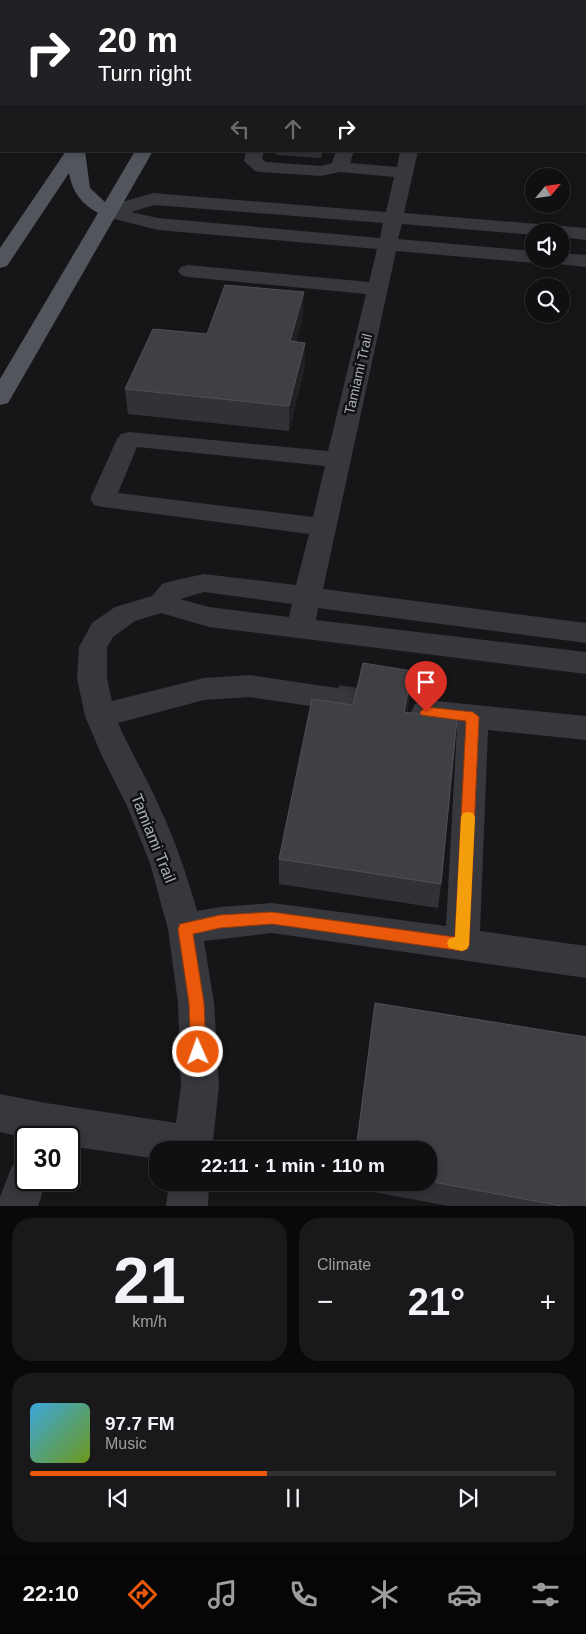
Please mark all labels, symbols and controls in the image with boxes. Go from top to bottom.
icon: right [15,20,80,85]
text: 20 m [98,20,178,59]
text: Turn right [98,61,191,86]
icon: left [226,115,254,143]
icon: ahead [279,115,307,143]
icon: right [332,115,360,143]
north arrow [525,168,570,212]
map controls [525,168,570,323]
button: sound [525,223,570,268]
button: search [525,278,570,323]
street label: Tamiami Trail [341,332,375,416]
pin [405,661,447,712]
icon: arrive [412,668,440,696]
street label: Tamiami Trail [128,791,179,885]
position arrow [171,1025,223,1077]
speed limit sign: 30 [15,1126,80,1191]
text: 22:11 · 1 min · 110 m [201,1155,385,1176]
text: 21 [113,1244,186,1317]
text: Climate [317,1256,371,1273]
text: 21° [408,1281,465,1323]
text: − [317,1286,333,1317]
text: + [540,1286,556,1317]
text: km/h [132,1313,167,1330]
text: 97.7 FM [105,1413,175,1434]
text: Music [105,1435,147,1452]
icon: previous [104,1484,132,1512]
icon: pause [279,1484,307,1512]
icon: next [454,1484,482,1512]
icon: directions [125,1577,160,1612]
icon: music [205,1577,240,1612]
icon: phone [286,1577,321,1612]
icon: climate [367,1577,402,1612]
icon: car [447,1577,482,1612]
icon: filters [528,1577,563,1612]
text: 22:10 [23,1581,79,1606]

